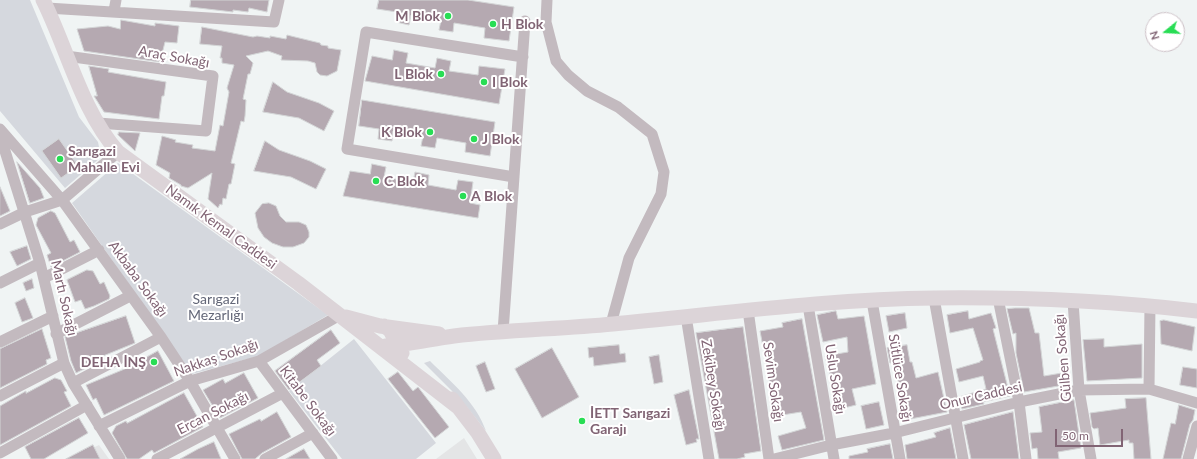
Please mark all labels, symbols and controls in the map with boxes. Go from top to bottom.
place label: M Blok [395,8,440,24]
marker: M Blok [443,11,453,21]
north arrow [1145,12,1185,52]
place label: H Blok [501,16,543,32]
marker: H Blok [488,19,498,29]
text: N [1147,30,1162,42]
street label: Araç Sokağı [137,42,211,72]
place label: L Blok [394,66,433,82]
marker: L Blok [436,69,446,79]
place label: I Blok [492,74,528,90]
marker: I Blok [479,77,489,87]
place label: K Blok [381,124,422,140]
marker: K Blok [425,127,435,137]
place label: J Blok [482,131,520,147]
marker: J Blok [469,134,479,144]
place label: Sarıgazi Mahalle Evi [68,143,140,176]
marker: Sarıgazi Mahalle Evi [55,154,65,164]
place label: C Blok [384,173,425,189]
marker: C Blok [371,176,381,186]
street label: Namık Kemal Caddesi [162,181,280,273]
place label: A Blok [471,188,512,204]
marker: A Blok [458,191,468,201]
street label: Akbaba Sokağı [105,238,171,320]
street label: Martı Sokağı [47,258,81,338]
park label: Sarıgazi Mezarlığı [188,291,244,324]
street label: Gülben Sokağı [1051,313,1075,403]
street label: Sütlüce Sokağı [885,333,915,423]
street label: Nakkaş Sokağı [171,336,261,380]
street label: Zekibey Sokağı [698,338,728,432]
street label: Sevim Sokağı [759,341,787,423]
street label: Uslu Sokağı [821,343,849,415]
place label: DEHA İNŞ [81,354,146,370]
marker: DEHA İNŞ [149,357,159,367]
street label: Kitabe Sokağı [276,363,340,439]
street label: Onur Caddesi [938,378,1024,414]
street label: Ercan Sokağı [174,388,252,438]
place label: İETT Sarıgazi Garajı [590,405,670,438]
marker: İETT Sarıgazi Garajı [577,416,587,426]
scale bar [1057,421,1125,447]
text: 50 m [1062,428,1089,443]

